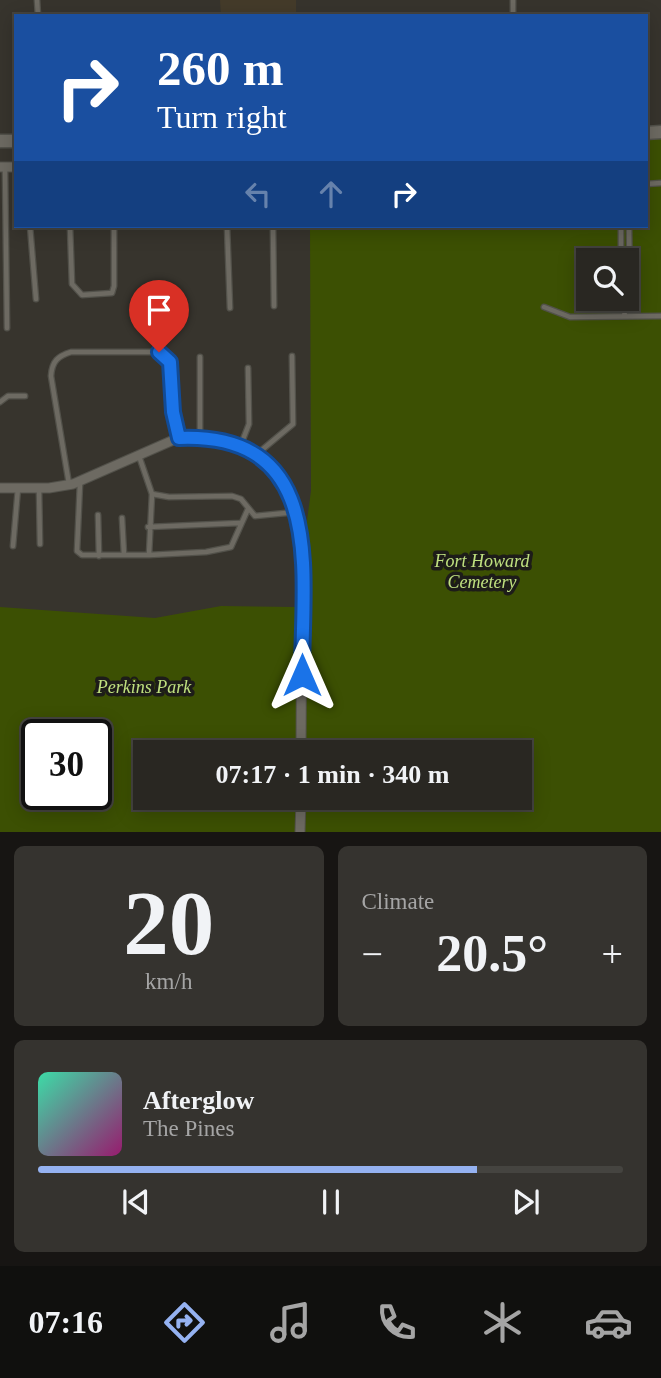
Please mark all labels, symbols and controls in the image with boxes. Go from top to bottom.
text: 260 m [157,41,284,96]
icon: right [42,42,133,133]
text: Turn right [157,99,287,135]
icon: left [239,175,277,213]
icon: ahead [312,175,350,213]
icon: right [385,175,423,213]
map controls [576,248,639,311]
button: search [576,248,639,311]
pin [129,280,189,352]
icon: arrive [140,291,178,329]
park label: Fort Howard Cemetery [434,551,530,592]
position arrow [265,638,339,712]
park label: Perkins Park [96,677,192,697]
speed limit sign: 30 [21,719,112,810]
text: 07:17 · 1 min · 340 m [216,760,450,789]
text: 20 [123,873,214,974]
text: Climate [362,889,434,914]
text: 20.5° [436,925,548,982]
text: − [362,933,383,975]
text: + [602,933,623,975]
text: km/h [145,969,192,994]
text: Afterglow [143,1086,254,1115]
text: The Pines [143,1116,234,1141]
icon: previous [117,1183,155,1221]
icon: pause [312,1183,350,1221]
icon: next [507,1183,545,1221]
icon: directions [160,1298,209,1347]
icon: music [266,1298,315,1347]
icon: phone [372,1298,421,1347]
icon: climate [478,1298,527,1347]
icon: car [584,1298,633,1347]
text: 07:16 [28,1304,103,1340]

